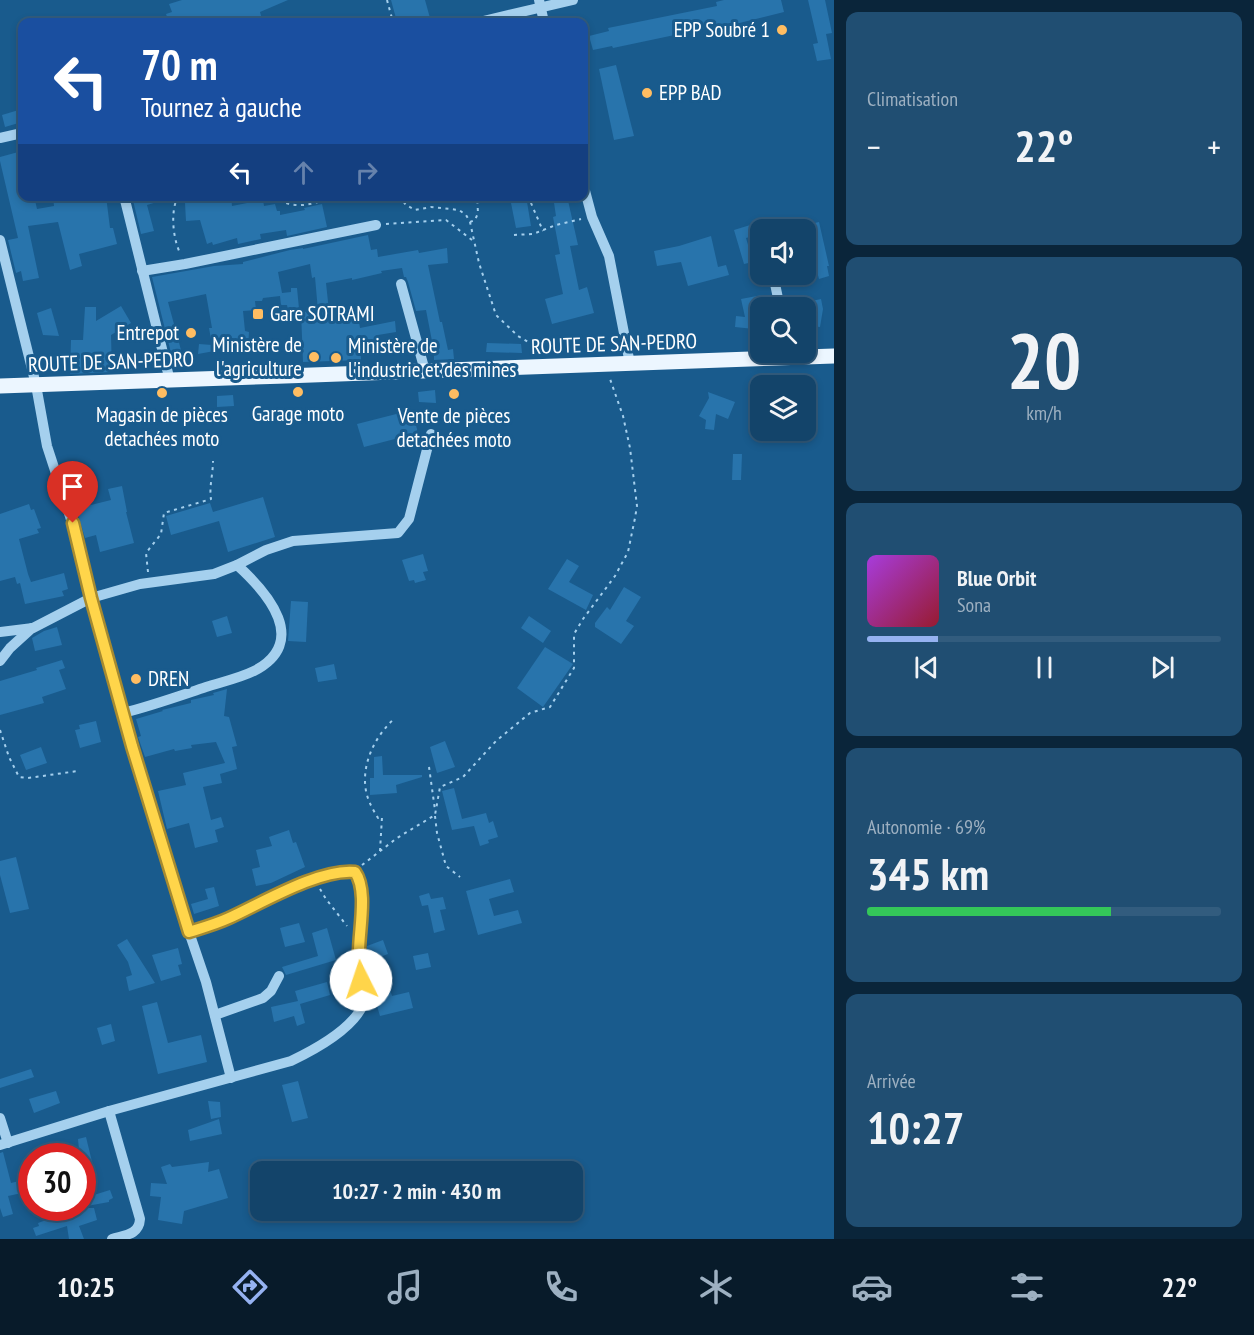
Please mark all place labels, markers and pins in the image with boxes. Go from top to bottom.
place label: EPP Soubré 1 [674,16,770,43]
marker: EPP Soubré 1 [775,23,789,37]
place label: EPP BAD [659,79,722,106]
marker: EPP BAD [640,86,654,100]
place label: Gare SOTRAMI [270,300,375,327]
marker: Gare SOTRAMI [251,307,265,321]
place label: Entrepot [117,319,179,346]
marker: Entrepot [184,326,198,340]
place label: Ministère de l'agriculture [212,331,302,382]
place label: Ministère de l'industrie et des mines [348,332,516,383]
marker: Ministère de l'agriculture [307,350,321,364]
marker: Ministère de l'industrie et des mines [329,351,343,365]
marker: Garage moto [291,385,305,399]
marker: Magasin de pièces detachées moto [155,386,169,400]
marker: Vente de pièces detachées moto [447,387,461,401]
place label: Garage moto [252,400,344,427]
place label: Magasin de pièces detachées moto [96,401,228,452]
place label: Vente de pièces detachées moto [397,402,511,453]
pin [47,461,98,523]
place label: DREN [148,665,189,692]
marker: DREN [129,672,143,686]

